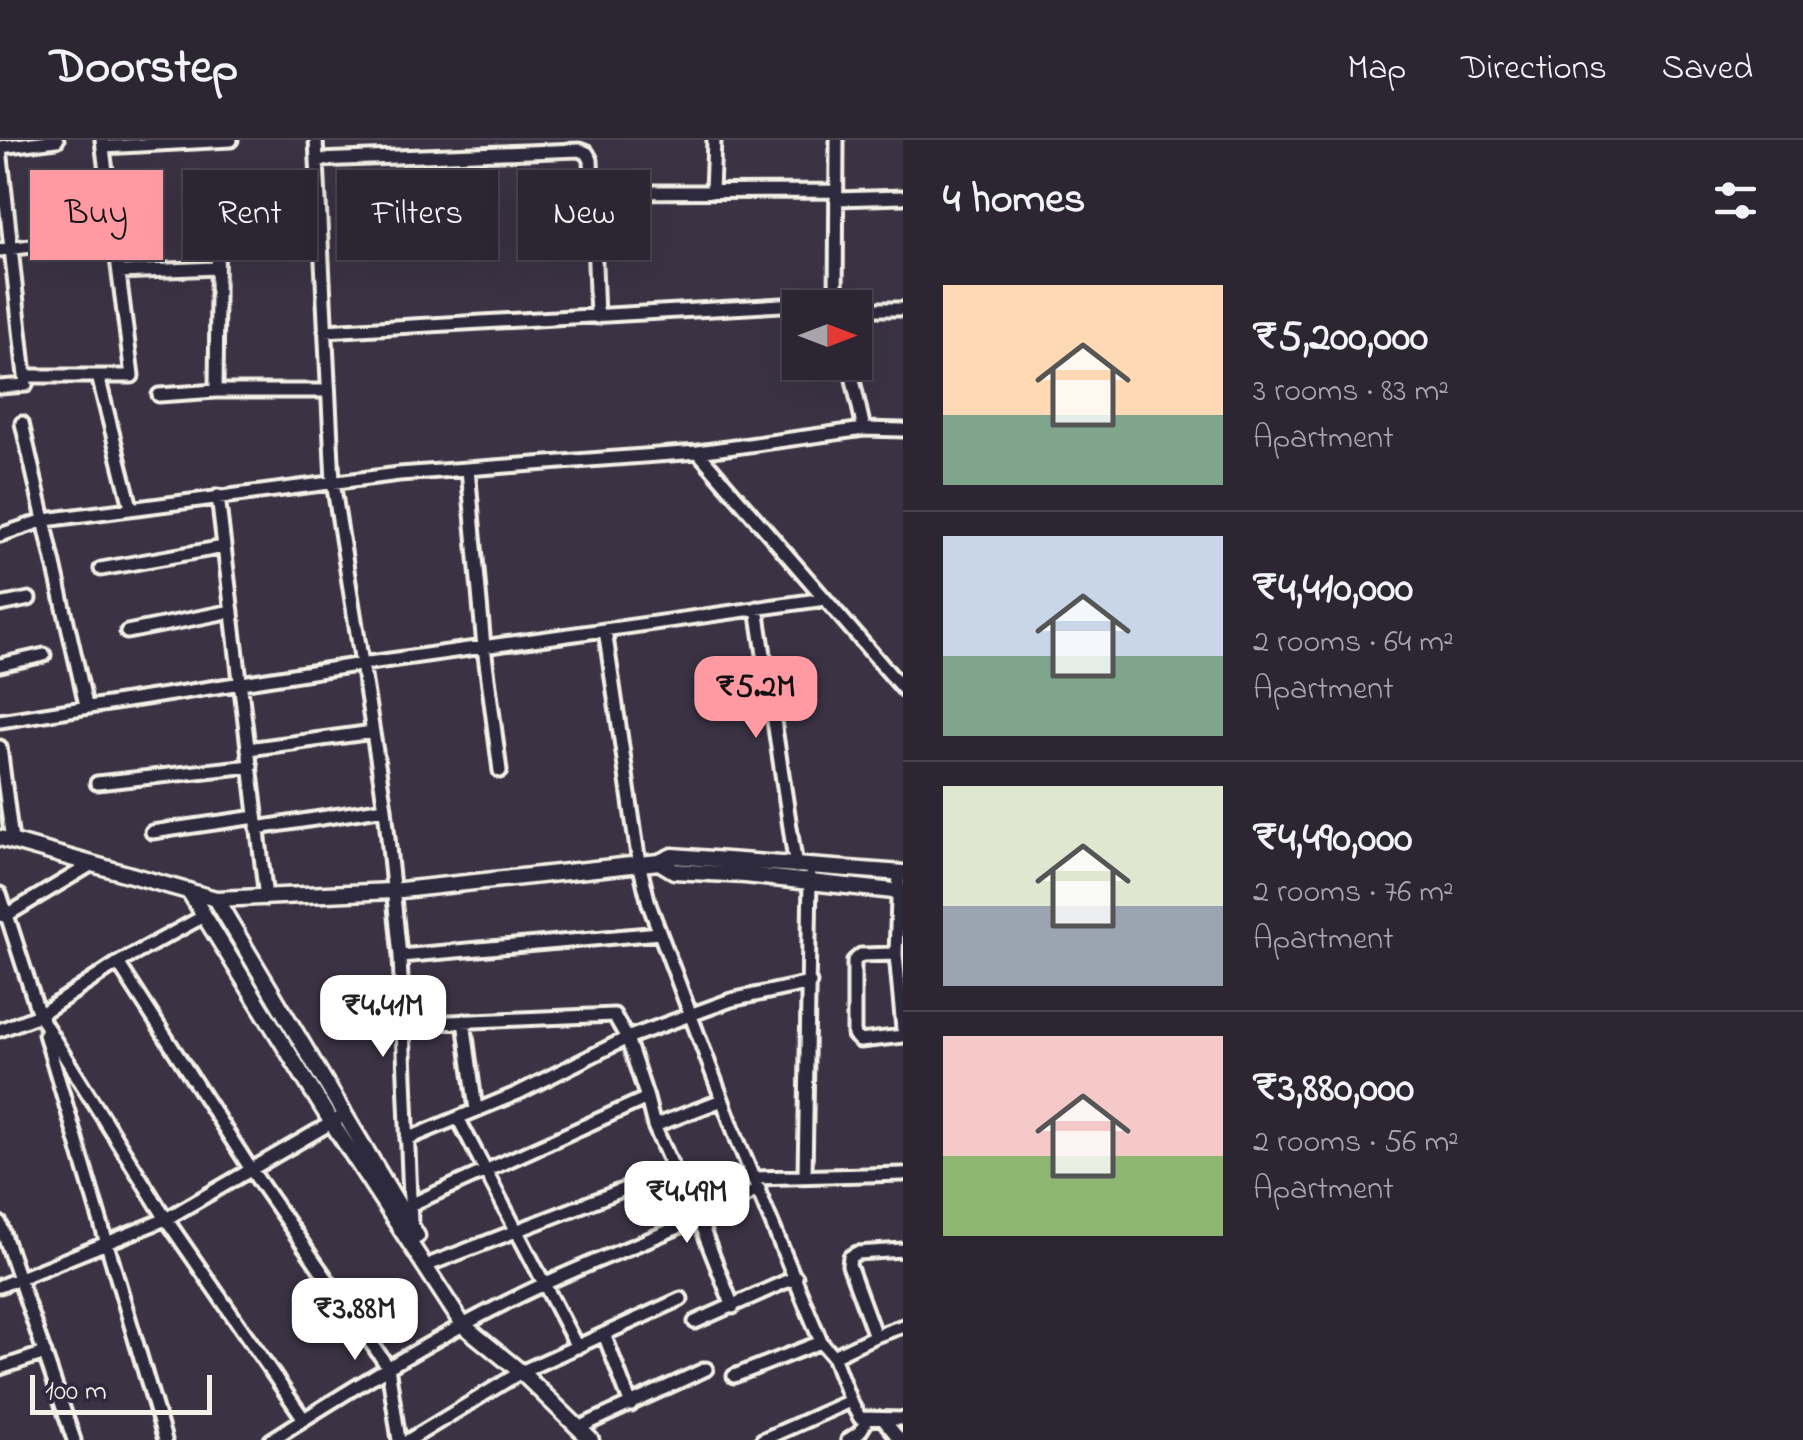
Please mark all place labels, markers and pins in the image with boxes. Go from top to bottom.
pin: ₹5.2M [686,656,826,741]
pin: ₹4.41M [302,975,464,1060]
pin: ₹4.49M [606,1161,768,1246]
pin: ₹3.88M [274,1278,436,1363]

